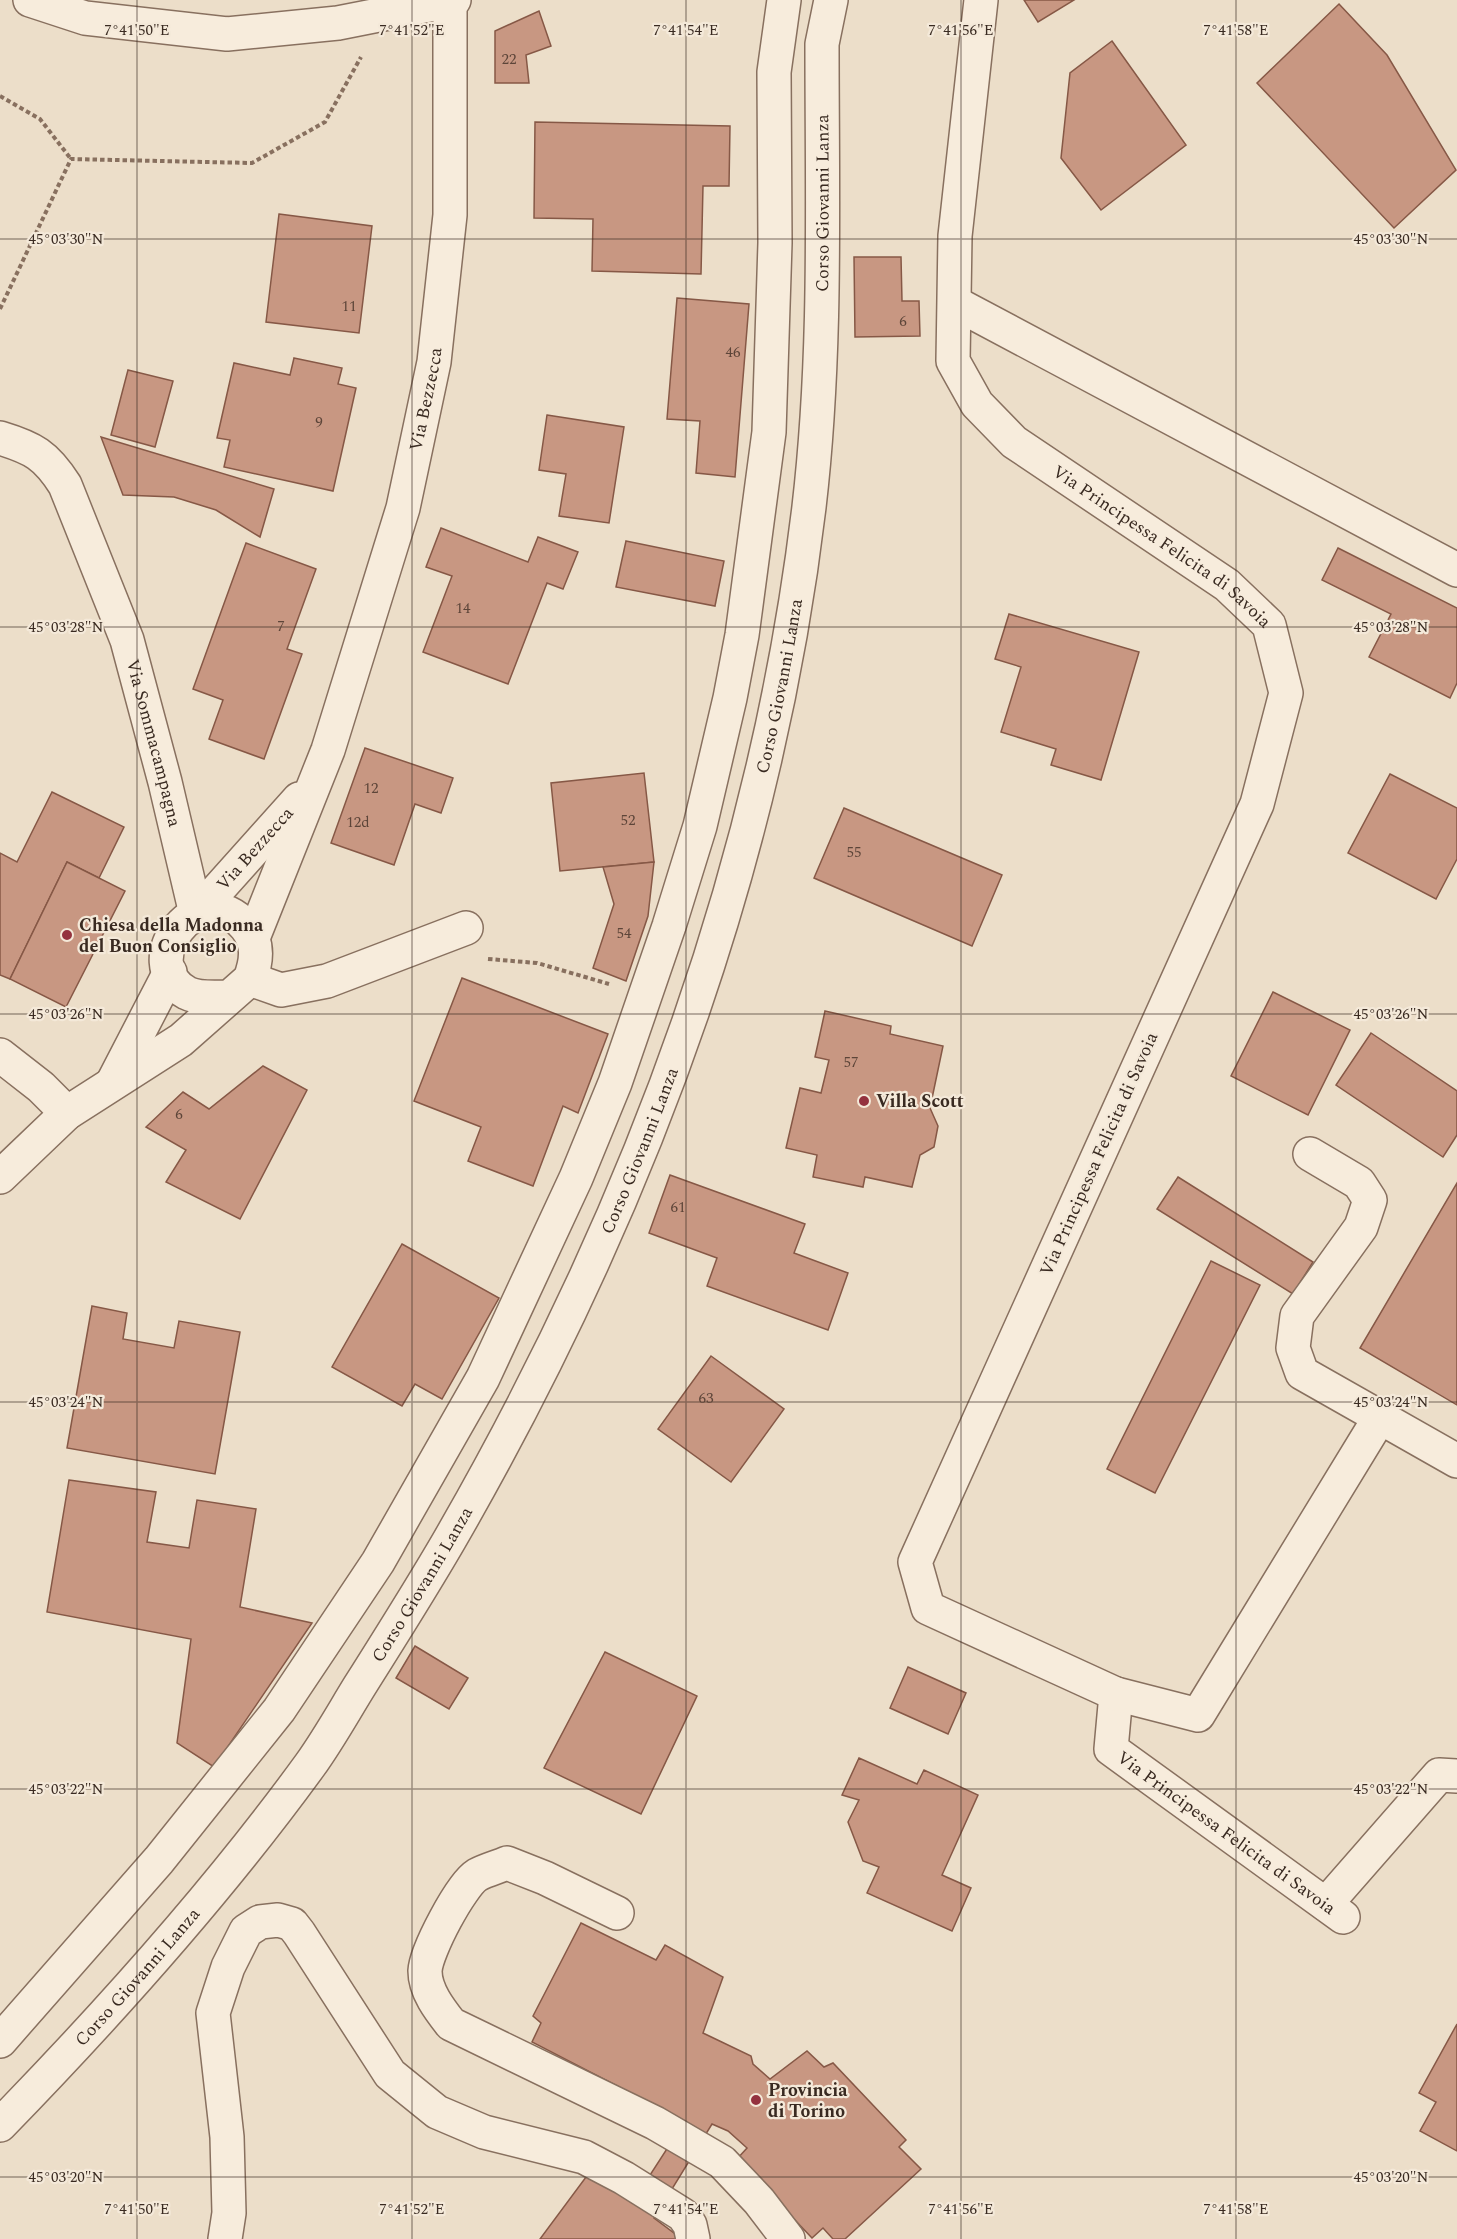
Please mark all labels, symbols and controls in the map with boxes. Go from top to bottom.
text: 7°41'50"E [104,19,170,42]
text: 7°41'52"E [379,19,445,42]
text: 7°41'54"E [653,19,719,42]
text: 7°41'56"E [928,19,994,42]
text: 7°41'58"E [1203,19,1269,42]
house number: 22 [501,48,517,71]
street label: Corso Giovanni Lanza [809,114,836,292]
text: 45°03'30"N [29,228,104,251]
text: 45°03'30"N [1354,228,1429,251]
house number: 11 [341,295,357,318]
house number: 6 [899,310,907,333]
house number: 46 [725,341,741,364]
street label: Via Bezzecca [402,346,449,453]
house number: 9 [315,411,323,434]
street label: Via Principessa Felicita di Savoia [1047,458,1278,634]
house number: 14 [455,597,471,620]
street label: Corso Giovanni Lanza [749,597,810,776]
house number: 7 [277,615,285,638]
text: 45°03'28"N [29,616,104,639]
text: 45°03'28"N [1354,616,1429,639]
street label: Via Sommacampagna [119,656,189,830]
house number: 12 [363,777,379,800]
street label: Via Bezzecca [210,800,300,897]
house number: 52 [620,809,636,832]
house number: 12d [346,811,370,834]
house number: 55 [846,841,862,864]
place label: Chiesa della Madonna del Buon Consiglio [79,912,264,960]
house number: 54 [616,922,632,945]
marker: Chiesa della Madonna del Buon Consiglio [60,928,74,942]
text: 45°03'26"N [29,1003,104,1026]
text: 45°03'26"N [1354,1003,1429,1026]
street label: Via Principessa Felicita di Savoia [1033,1027,1165,1280]
house number: 57 [843,1051,859,1074]
street label: Corso Giovanni Lanza [594,1063,685,1238]
place label: Villa Scott [876,1088,964,1115]
marker: Villa Scott [857,1094,871,1108]
house number: 6 [175,1103,183,1126]
house number: 61 [670,1196,686,1219]
house number: 63 [698,1387,714,1410]
text: 45°03'24"N [29,1391,104,1414]
text: 45°03'24"N [1354,1391,1429,1414]
street label: Corso Giovanni Lanza [364,1501,479,1668]
street label: Via Principessa Felicita di Savoia [1111,1744,1342,1921]
text: 45°03'22"N [29,1778,104,1801]
text: 45°03'22"N [1354,1778,1429,1801]
street label: Corso Giovanni Lanza [68,1901,206,2052]
place label: Provincia di Torino [768,2077,848,2125]
marker: Provincia di Torino [749,2093,763,2107]
text: 45°03'20"N [29,2166,104,2189]
text: 45°03'20"N [1354,2166,1429,2189]
text: 7°41'50"E [104,2198,170,2221]
text: 7°41'52"E [379,2198,445,2221]
text: 7°41'54"E [653,2198,719,2221]
text: 7°41'56"E [928,2198,994,2221]
text: 7°41'58"E [1203,2198,1269,2221]

